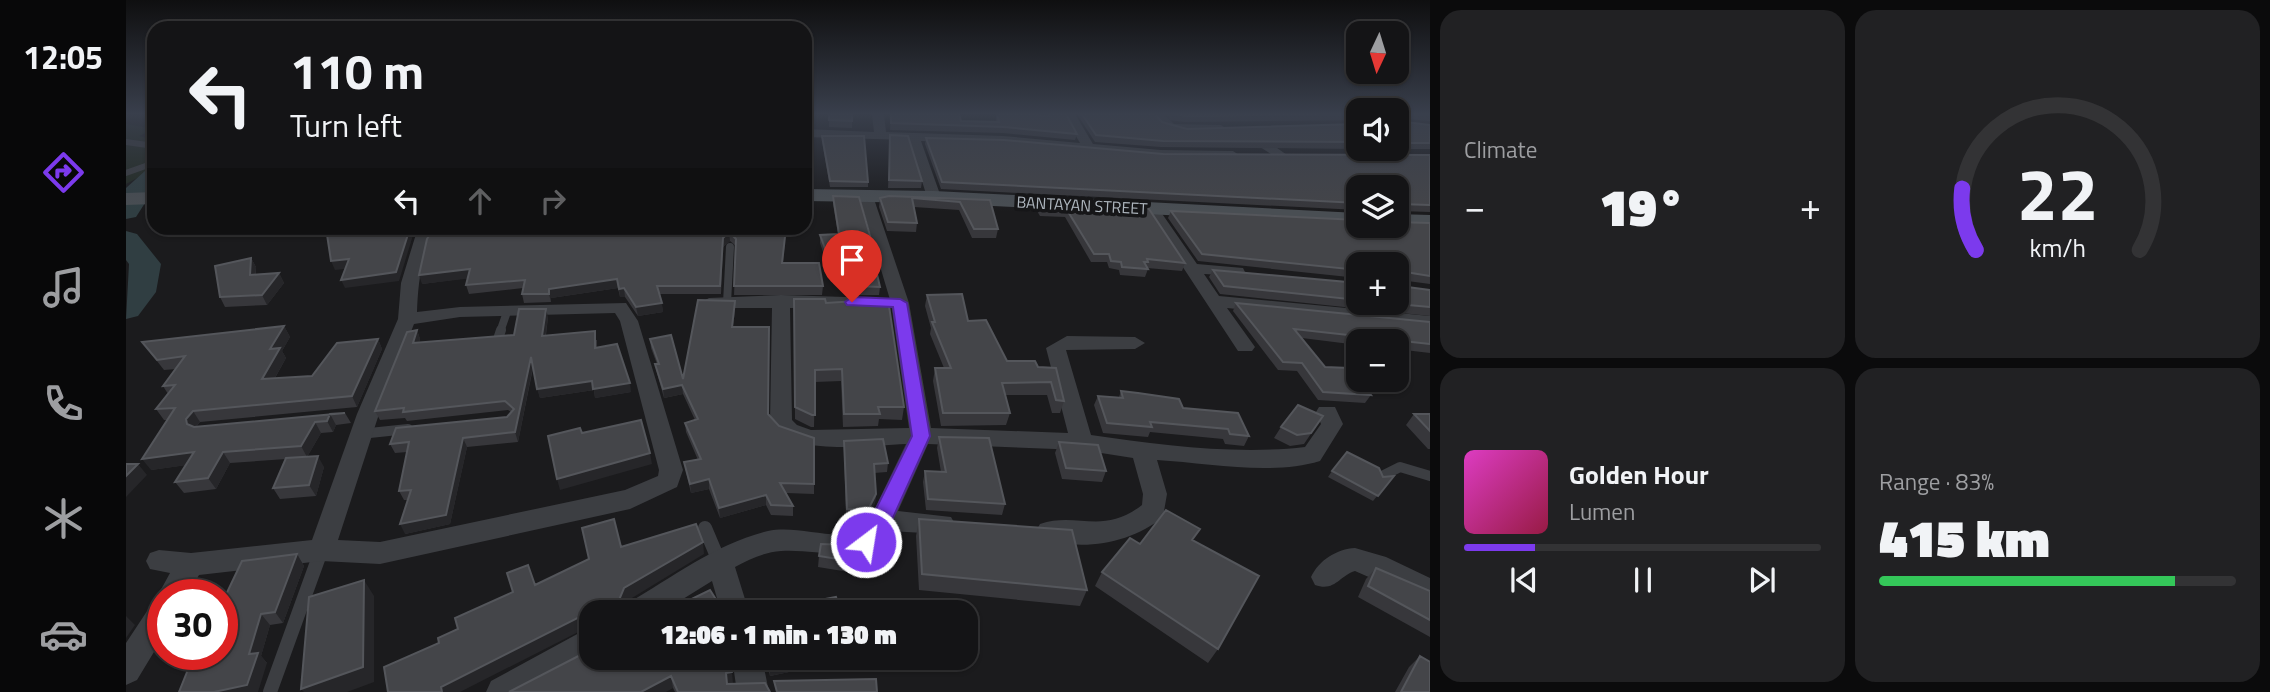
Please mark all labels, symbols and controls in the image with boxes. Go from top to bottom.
north arrow [1346,21,1409,84]
map controls [1346,21,1409,392]
text: 12:05 [23,33,103,81]
text: 110 m [290,33,424,108]
icon: left [175,49,266,140]
button: sound [1346,98,1409,161]
text: Turn left [290,101,402,149]
text: Climate [1464,132,1537,167]
text: 22 [2017,138,2098,248]
icon: directions [39,148,88,197]
text: 19° [1600,167,1685,246]
button: layers [1346,175,1409,238]
text: − [1464,177,1485,235]
text: + [1800,177,1821,235]
icon: left [388,182,426,220]
icon: ahead [461,182,499,220]
icon: right [534,182,572,220]
street label: BANTAYAN STREET [1016,190,1149,220]
text: km/h [2029,229,2086,267]
pin [822,230,882,302]
icon: arrive [833,241,871,279]
button: + [1346,252,1409,315]
icon: music [39,263,88,312]
button: − [1346,329,1409,392]
icon: phone [39,379,88,428]
text: Golden Hour [1569,455,1709,494]
text: Range · 83% [1879,464,1994,499]
icon: climate [39,494,88,543]
text: Lumen [1569,494,1635,529]
text: 415 km [1879,498,2050,577]
position arrow [829,505,903,579]
icon: previous [1505,561,1543,599]
icon: pause [1624,561,1662,599]
icon: next [1743,561,1781,599]
speed limit sign: 30 [147,579,238,670]
icon: car [39,610,88,659]
text: 12:06 · 1 min · 130 m [660,615,897,654]

